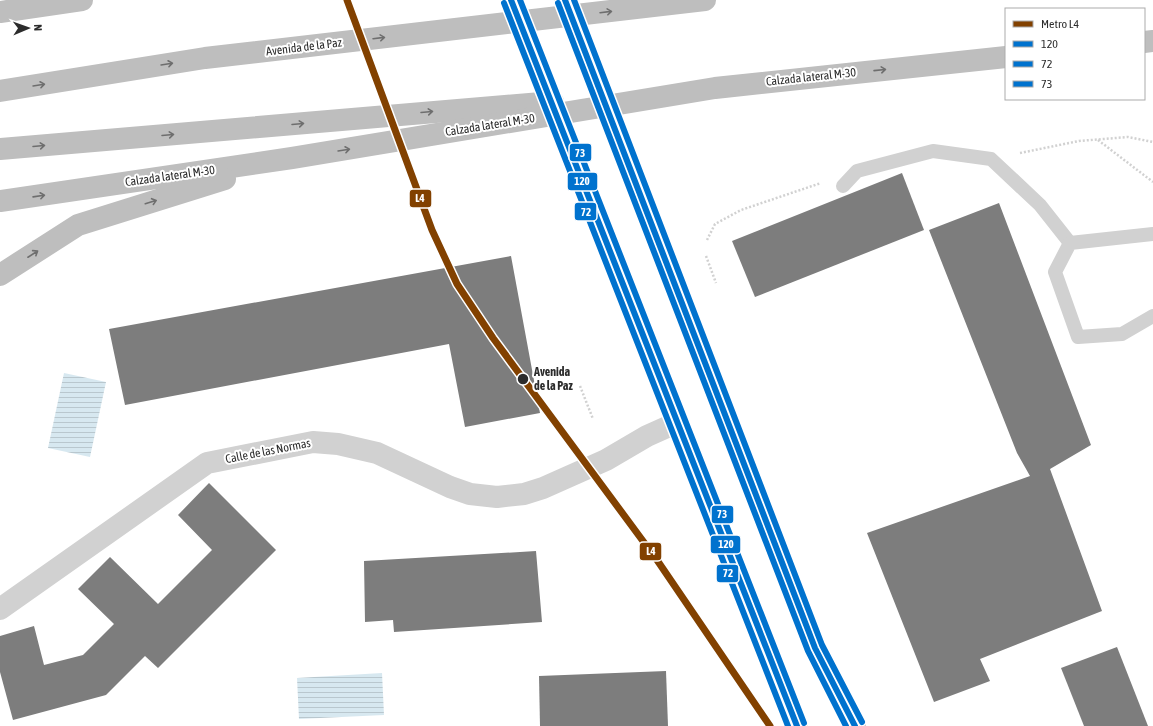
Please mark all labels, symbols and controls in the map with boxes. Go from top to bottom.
north arrow [8,8,48,48]
one-way arrow [599,8,612,15]
legend [1005,8,1145,100]
text: Metro L4 [1041,17,1079,31]
text: N [32,24,44,31]
one-way arrow [372,34,385,42]
street label: Avenida de la Paz [265,35,343,59]
text: 120 [1041,37,1058,51]
text: 72 [1041,57,1052,71]
one-way arrow [160,60,173,68]
street label: Calzada lateral M-30 [765,65,857,89]
one-way arrow [873,66,886,74]
text: 73 [1041,77,1052,91]
one-way arrow [32,81,45,89]
one-way arrow [420,109,433,116]
street label: Calzada lateral M-30 [444,111,536,139]
one-way arrow [291,120,304,127]
one-way arrow [161,131,174,138]
one-way arrow [32,142,45,149]
line badge: 73 [569,143,592,162]
one-way arrow [337,146,350,154]
text: 73 [575,147,585,159]
street label: Calzada lateral M-30 [124,163,216,189]
line badge: 120 [567,172,598,191]
text: 120 [574,175,590,187]
line badge: L4 [409,189,432,208]
one-way arrow [32,192,45,200]
text: L4 [415,192,425,204]
one-way arrow [145,198,157,206]
line badge: 72 [574,202,597,221]
text: 72 [581,206,591,218]
one-way arrow [27,250,38,258]
place label: Avenida de la Paz [533,365,573,393]
marker: Avenida de la Paz [516,372,530,386]
street label: Calle de las Normas [224,436,312,466]
line badge: 73 [711,505,734,524]
text: 73 [717,508,727,520]
line badge: 120 [710,535,741,554]
text: 120 [718,538,734,550]
line badge: L4 [639,542,662,561]
text: L4 [646,545,656,557]
line badge: 72 [716,564,739,583]
text: 72 [723,567,733,579]

